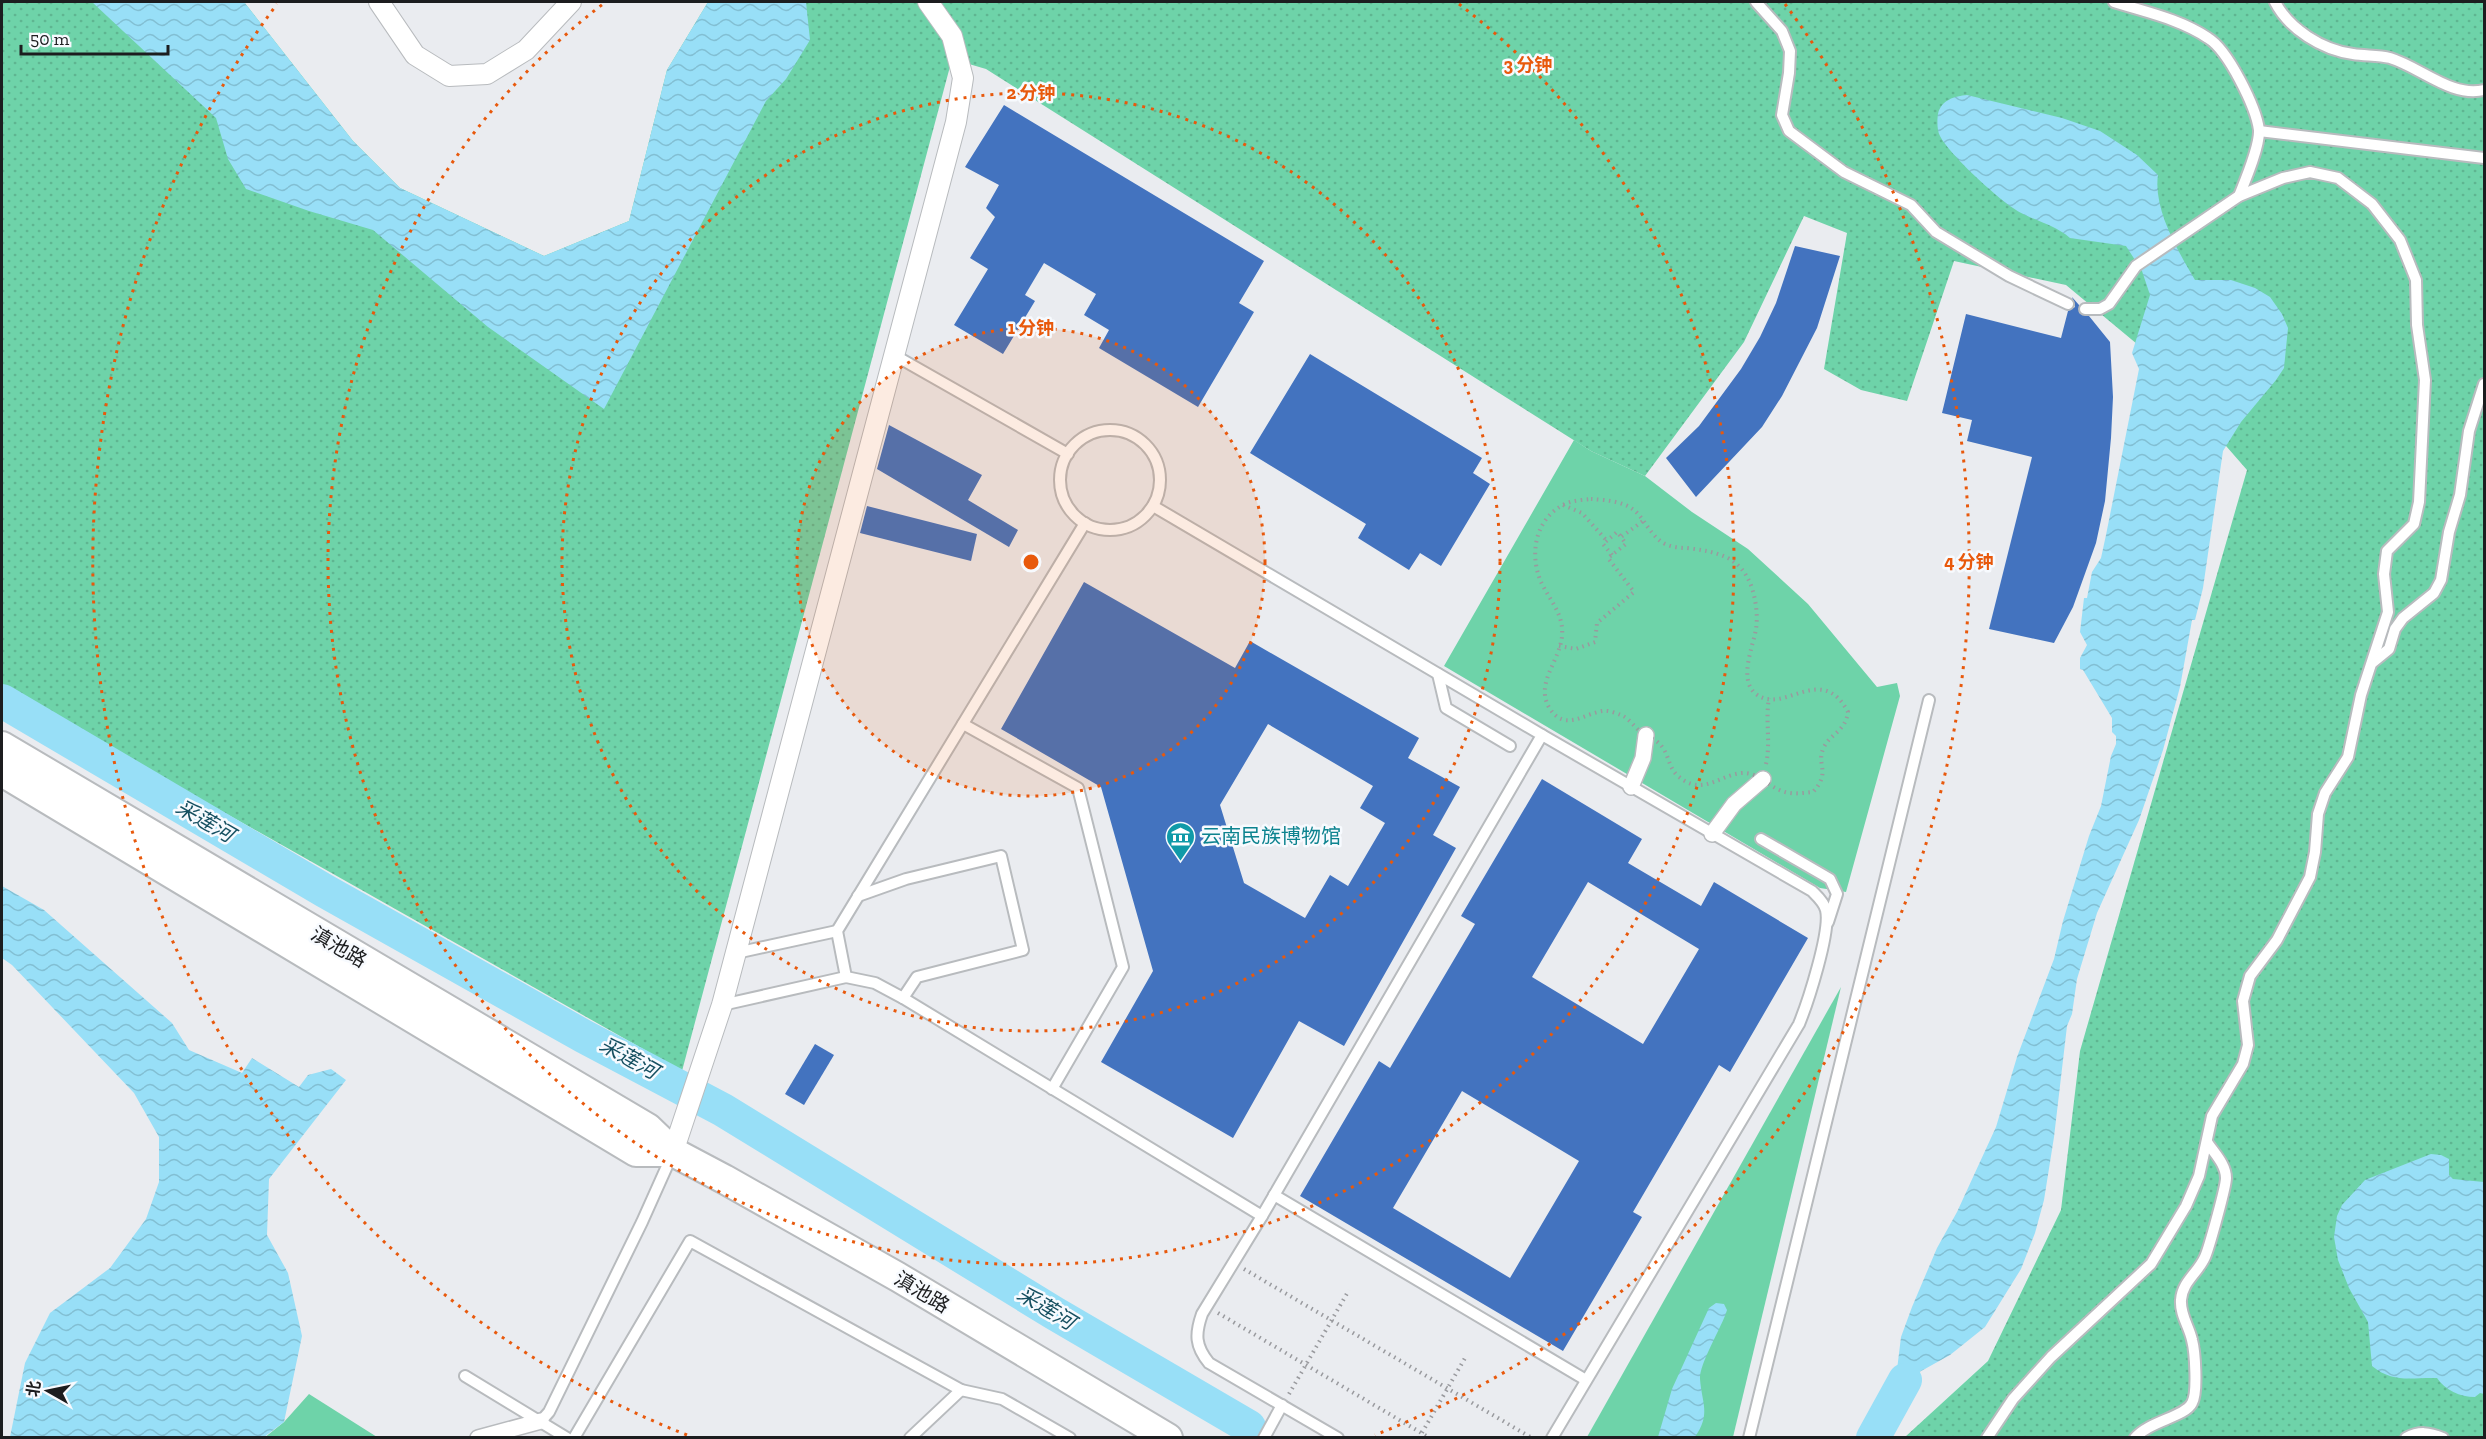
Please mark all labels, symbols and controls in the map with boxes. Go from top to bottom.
scale bar [21,18,168,56]
text: 50 m [30,28,70,50]
text: 3 分钟 [1504,54,1552,76]
text: 2 分钟 [1006,82,1056,104]
text: 1 分钟 [1008,317,1054,339]
text: 4 分钟 [1944,551,1994,573]
centre of rings [1021,552,1041,572]
water label: 采莲河 [172,794,242,849]
museum icon: 云南民族博物馆 [1164,820,1196,862]
place label: 云南民族博物馆 [1201,824,1341,848]
street label: 滇池路 [307,922,371,972]
water label: 采莲河 [596,1031,666,1086]
street label: 滇池路 [890,1266,954,1318]
water label: 采莲河 [1013,1281,1083,1337]
north arrow [18,1361,78,1421]
text: 北 [23,1379,44,1398]

